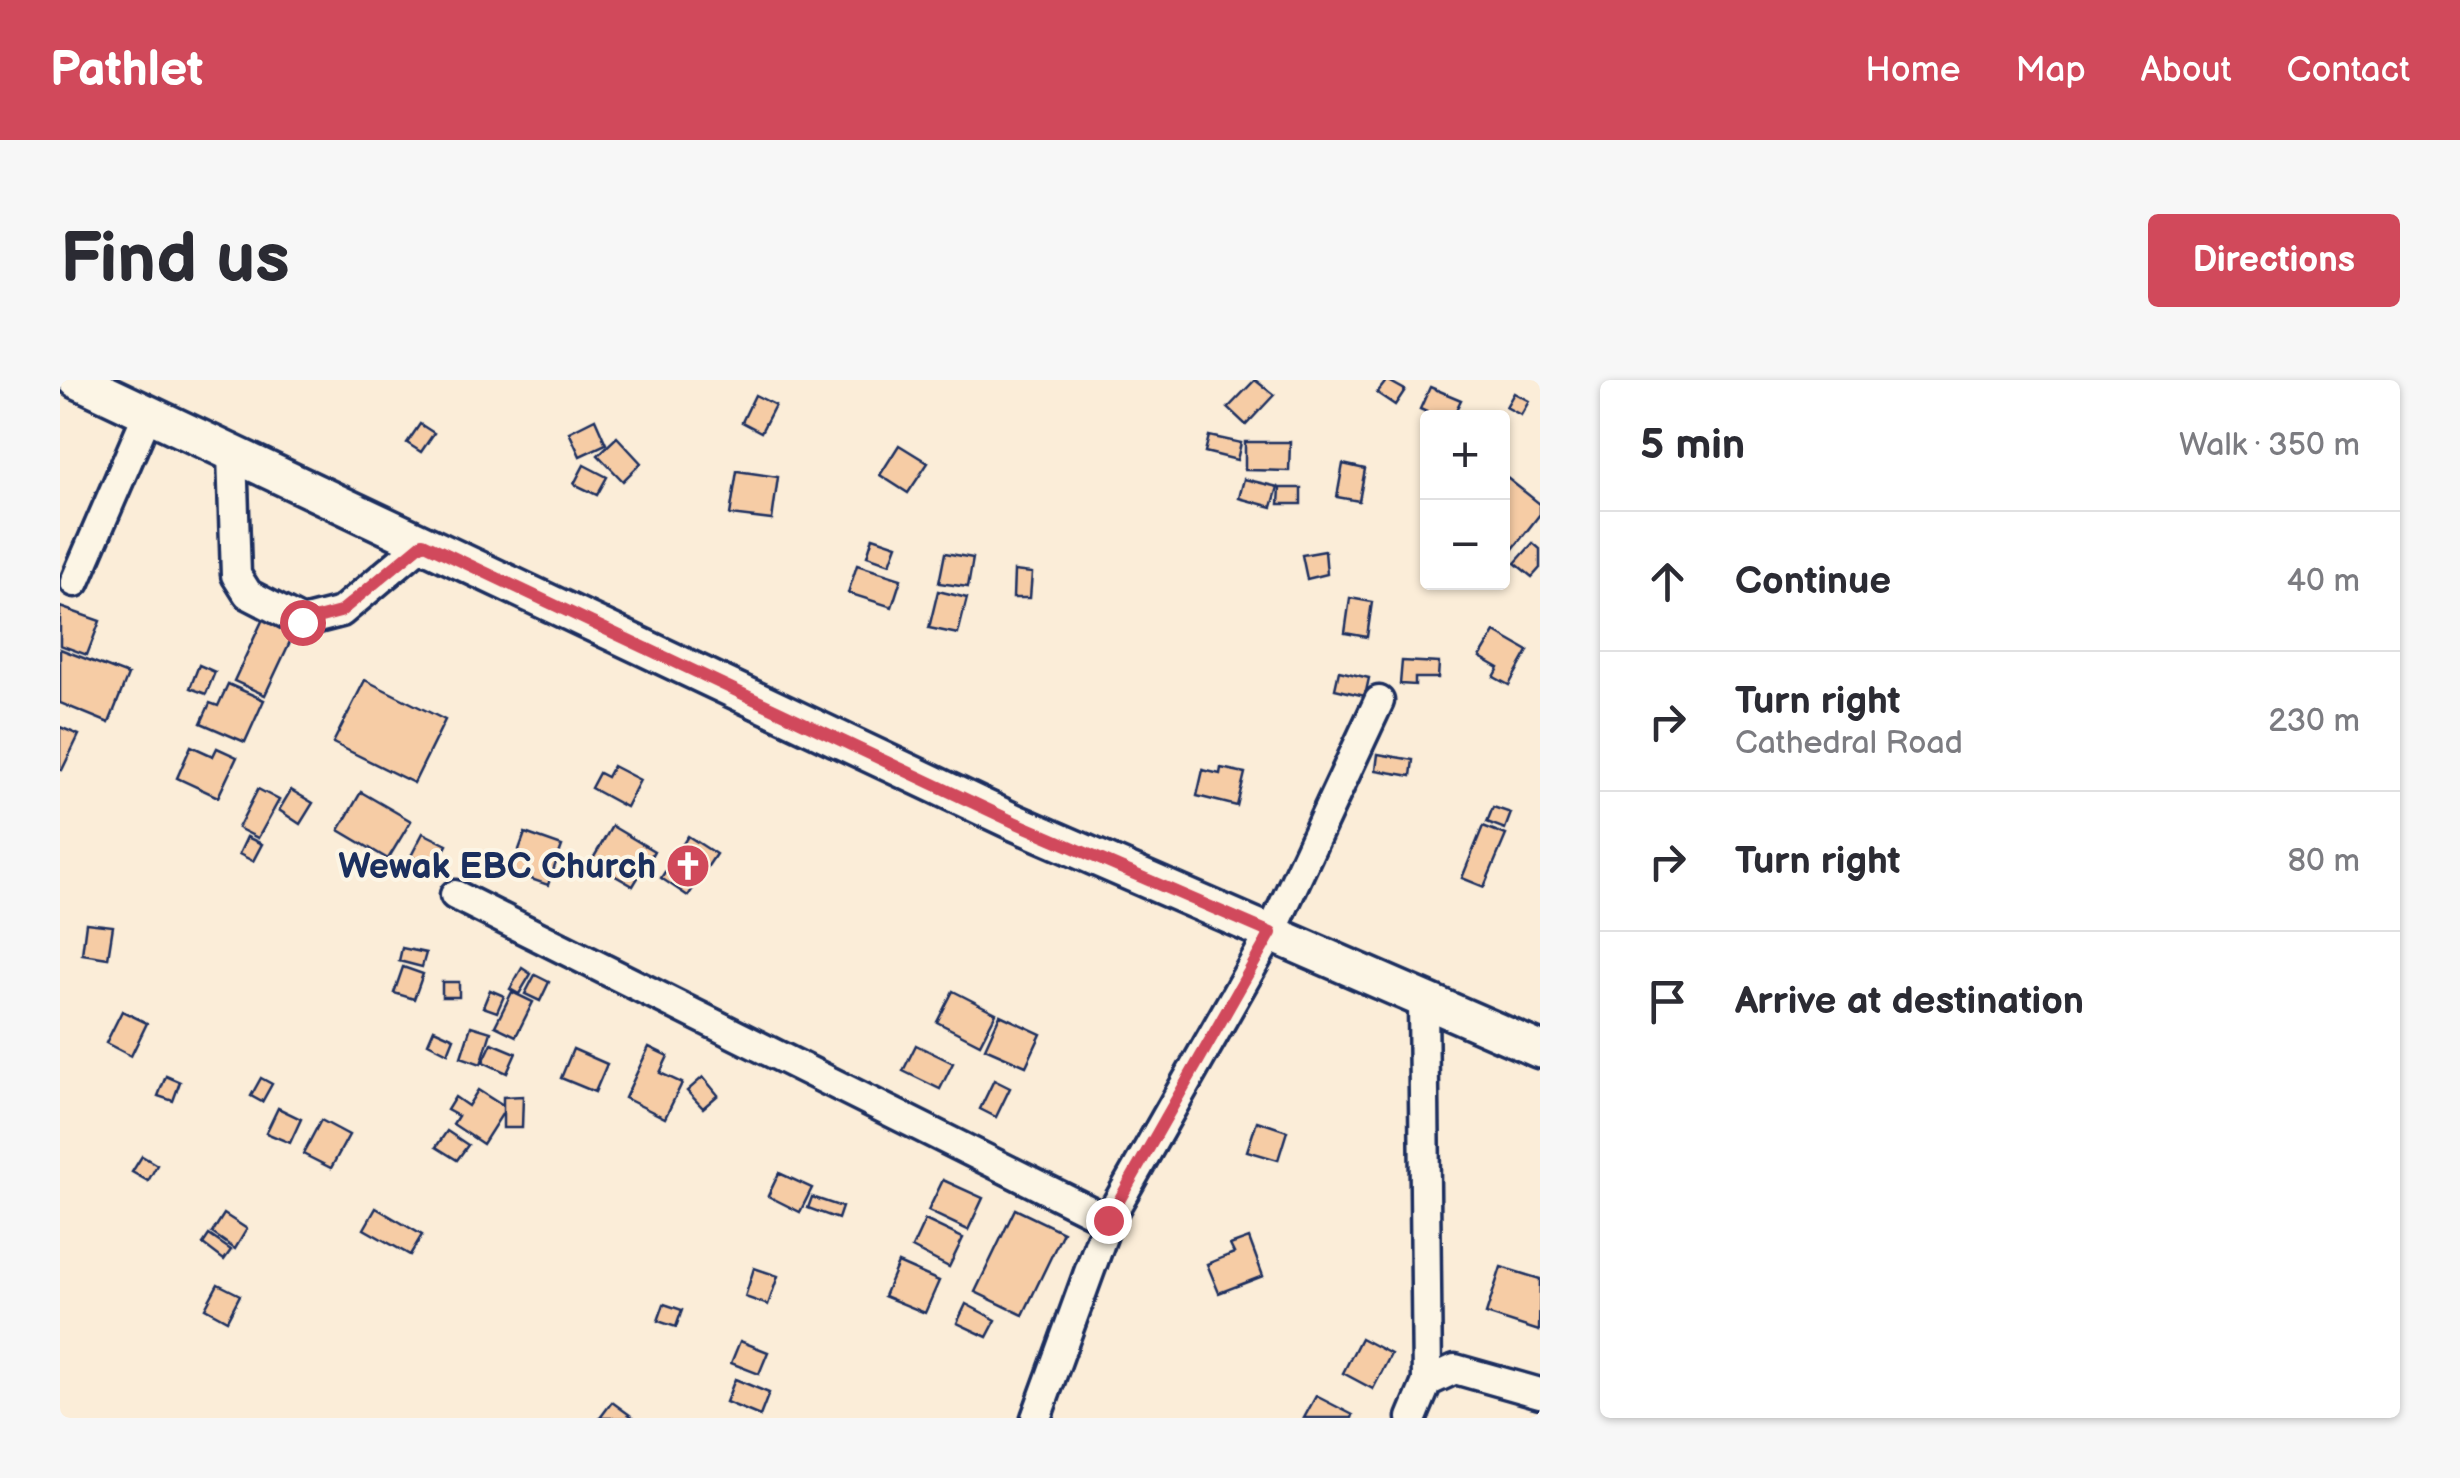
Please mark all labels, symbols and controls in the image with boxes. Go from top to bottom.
text: Pathlet [50,42,203,99]
text: Home [1865,49,1960,92]
text: Map [2015,49,2086,92]
text: About [2141,49,2232,92]
text: Contact [2287,49,2410,92]
button: Directions [2148,214,2400,307]
text: Find us [60,218,290,302]
map controls [1420,410,1510,590]
button: + [1420,410,1510,500]
text: 5 min [1640,420,1745,471]
text: Walk · 350 m [2179,426,2360,465]
button: − [1420,500,1510,590]
icon: ahead [1640,554,1695,609]
text: Continue [1735,559,1891,604]
text: 40 m [2287,562,2360,601]
route start [280,600,326,646]
text: Turn right [1735,679,1900,724]
icon: right [1640,694,1695,749]
text: 230 m [2268,702,2360,741]
text: Cathedral Road [1735,724,1963,763]
icon: right [1640,834,1695,889]
text: Turn right [1735,839,1900,884]
text: 80 m [2287,842,2360,881]
church icon: Wewak EBC Church [665,843,711,889]
place label: Wewak EBC Church [338,846,656,889]
icon: arrive [1640,974,1695,1029]
text: Arrive at destination [1735,979,2084,1024]
route end [1086,1198,1132,1244]

